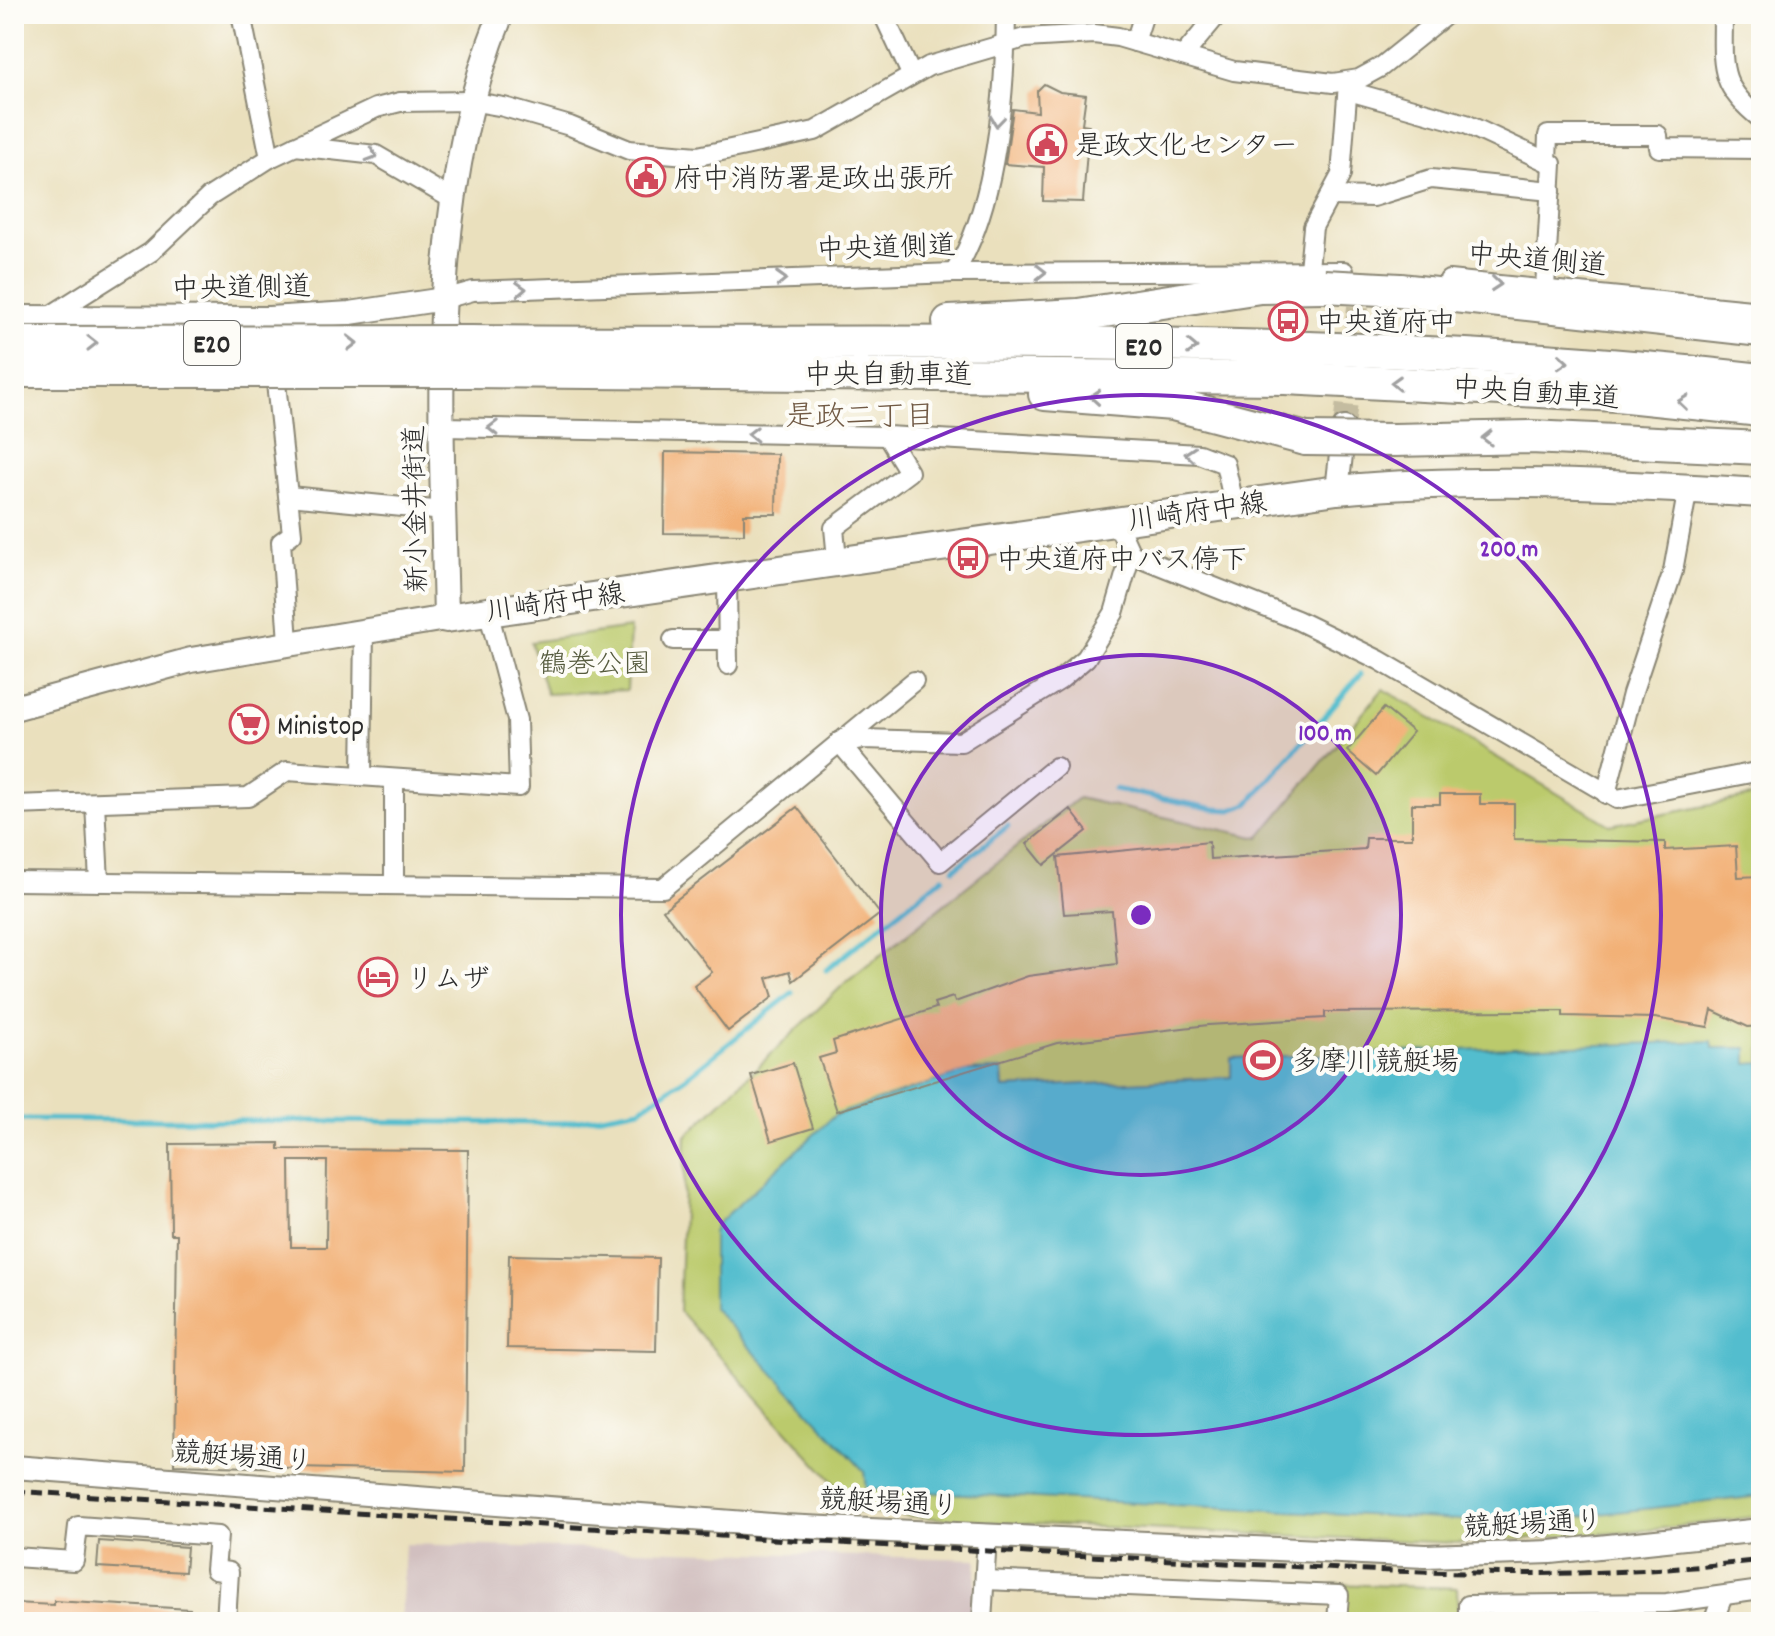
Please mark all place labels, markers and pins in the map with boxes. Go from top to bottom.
public building icon: 是政文化センター [1026,123,1068,165]
place label: 是政文化センター [1075,129,1298,169]
public building icon: 府中消防署是政出張所 [625,156,667,198]
place label: 府中消防署是政出張所 [674,162,954,202]
bus stop icon: 中央道府中 [1267,300,1309,342]
place label: 中央道府中 [1316,306,1456,346]
bus stop icon: 中央道府中バス停下 [947,537,989,579]
place label: 中央道府中バス停下 [996,543,1248,583]
supermarket icon: Ministop [228,703,270,745]
place label: Ministop [277,709,364,749]
centre of rings [1127,901,1155,929]
hotel icon: リムザ [357,956,399,998]
place label: リムザ [406,962,490,1002]
sports icon: 多摩川競艇場 [1242,1039,1284,1081]
place label: 多摩川競艇場 [1291,1045,1459,1085]

